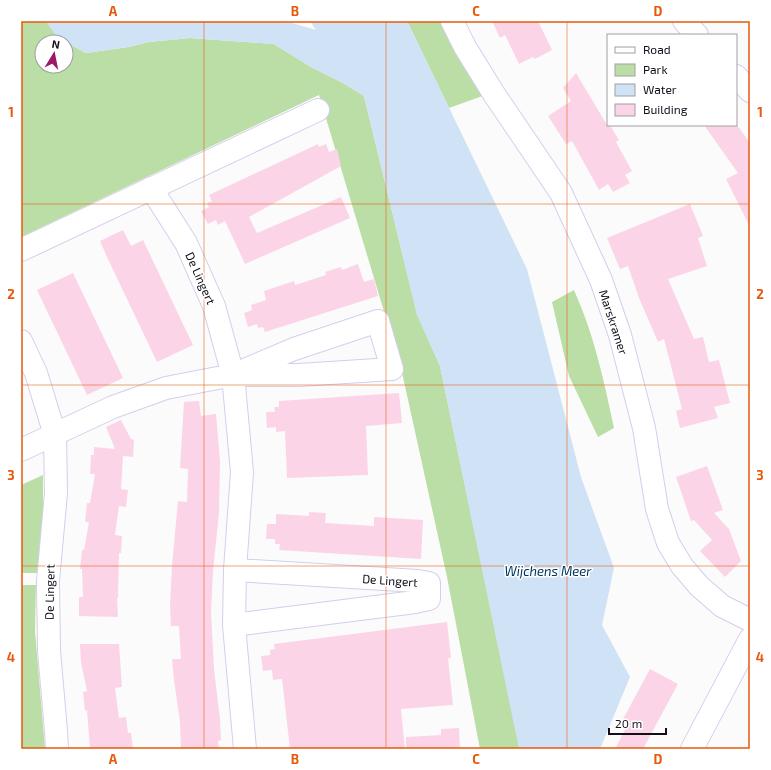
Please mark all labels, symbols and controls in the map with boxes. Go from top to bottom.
text: A [109,3,118,19]
text: B [291,3,299,19]
text: C [472,3,480,19]
text: D [654,3,663,19]
north arrow [34,34,74,74]
legend [607,34,737,126]
text: N [51,37,61,51]
text: Road [643,42,671,56]
text: Park [643,62,668,76]
text: Water [643,82,677,96]
text: Building [643,102,688,116]
text: 1 [8,104,14,120]
text: 1 [757,104,763,120]
street label: De Lingert [183,250,219,307]
text: 2 [7,286,15,302]
text: 2 [756,286,764,302]
street label: Marskramer [597,288,631,356]
text: 3 [7,467,15,483]
text: 3 [756,467,764,483]
water label: Wijchens Meer [505,563,592,579]
street label: De Lingert [42,564,56,620]
street label: De Lingert [362,571,419,589]
text: 4 [7,649,15,665]
text: 4 [756,649,764,665]
scale bar [609,710,666,736]
text: 20 m [615,716,642,730]
text: A [109,751,118,767]
text: B [291,751,299,767]
text: C [472,751,480,767]
text: D [654,751,663,767]

